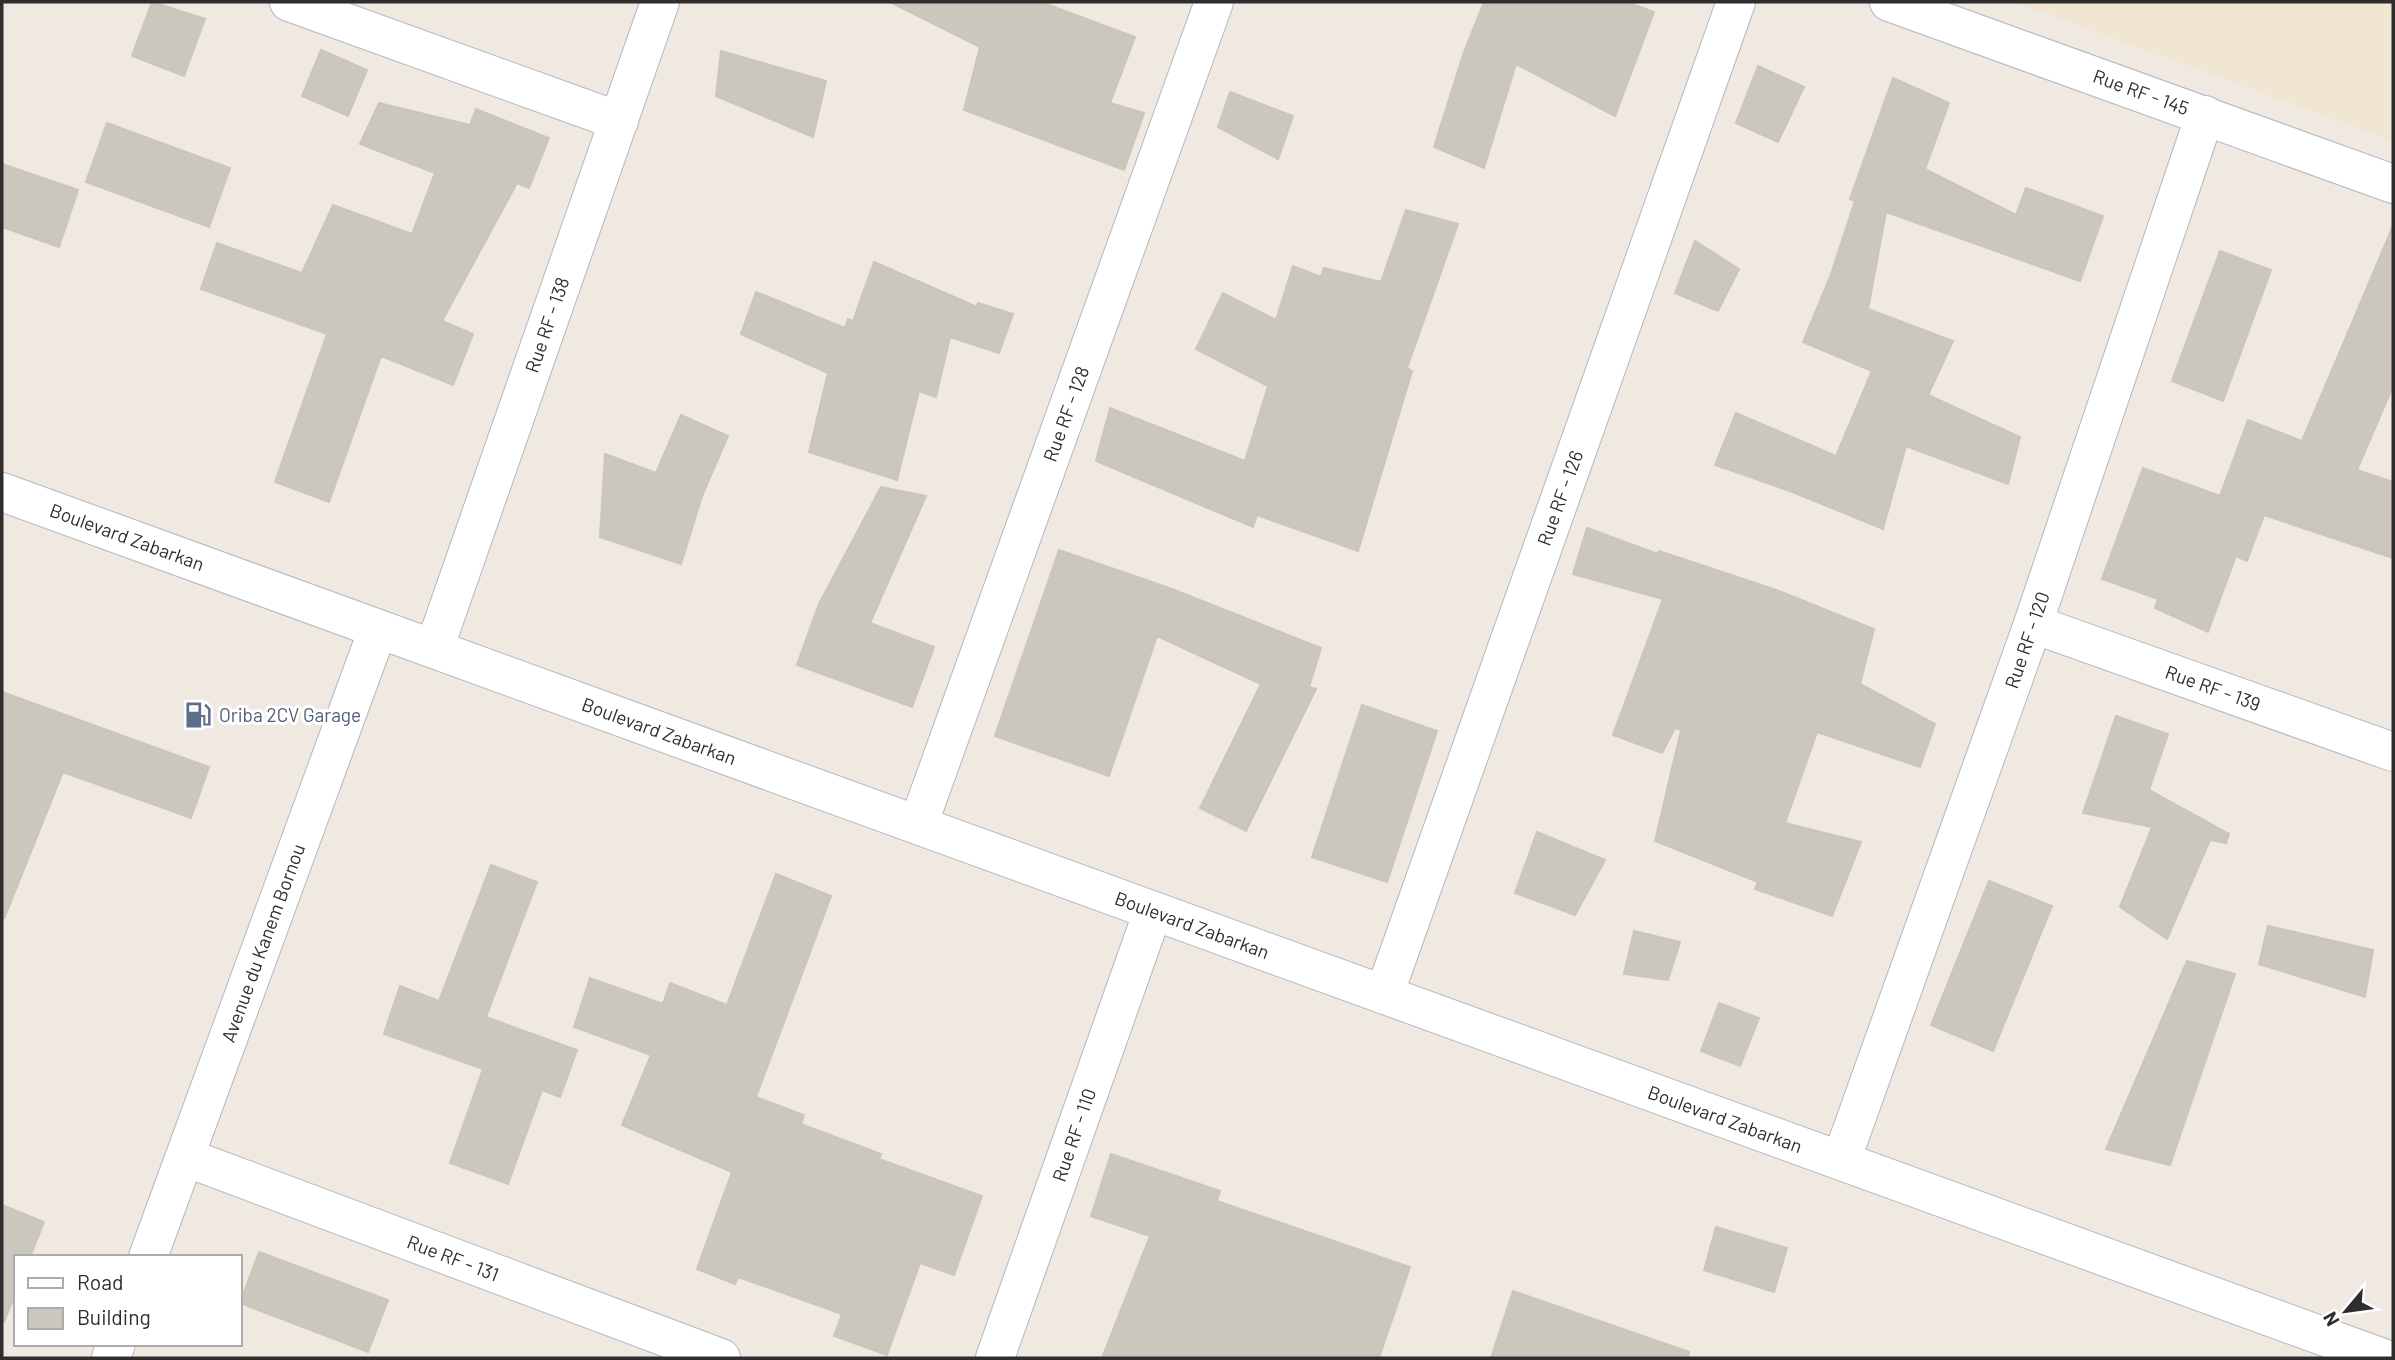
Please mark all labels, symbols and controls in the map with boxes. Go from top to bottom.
street label: Rue RF - 145 [2090,64,2192,119]
street label: Rue RF - 138 [519,274,574,376]
street label: Rue RF - 128 [1038,363,1093,465]
street label: Rue RF - 126 [1532,447,1587,549]
street label: Boulevard Zabarkan [47,498,208,575]
street label: Rue RF - 120 [1999,588,2054,691]
street label: Rue RF - 139 [2162,660,2264,715]
street label: Boulevard Zabarkan [579,692,740,769]
fuel station icon: Oriba 2CV Garage [183,700,213,730]
place label: Oriba 2CV Garage [219,703,361,726]
street label: Avenue du Kanem Bornou [216,840,309,1045]
street label: Boulevard Zabarkan [1112,886,1273,963]
street label: Boulevard Zabarkan [1645,1080,1806,1157]
street label: Rue RF - 110 [1047,1085,1100,1185]
street label: Rue RF - 131 [404,1230,502,1286]
legend [14,1255,242,1346]
text: Road [77,1269,123,1294]
north arrow [2311,1276,2381,1346]
text: Building [77,1304,151,1329]
text: N [2318,1308,2344,1331]

